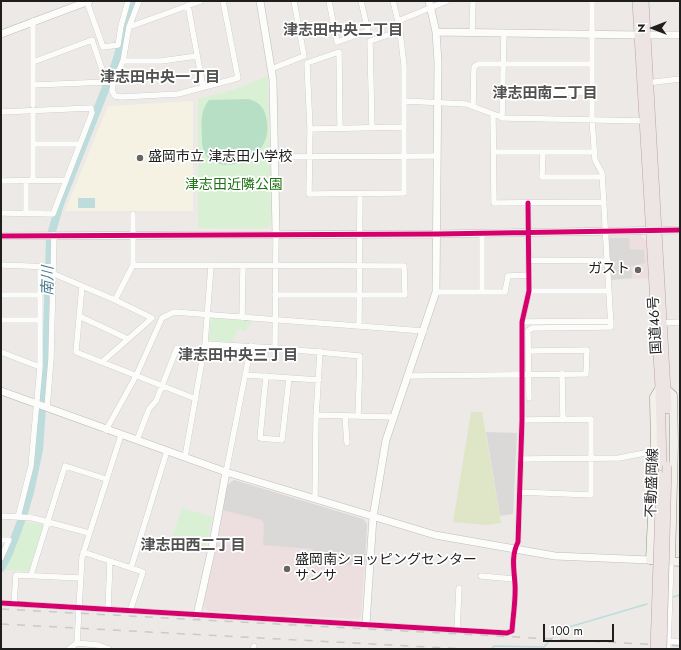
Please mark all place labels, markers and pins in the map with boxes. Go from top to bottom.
place label: 盛岡市立 津志田小学校 [148,150,292,166]
marker: 盛岡市立 津志田小学校 [135,153,145,163]
place label: ガスト [588,262,630,278]
marker: ガスト [633,265,643,275]
place label: 盛岡南ショッピングセンター サンサ [295,553,477,586]
marker: 盛岡南ショッピングセンター サンサ [282,564,292,574]

